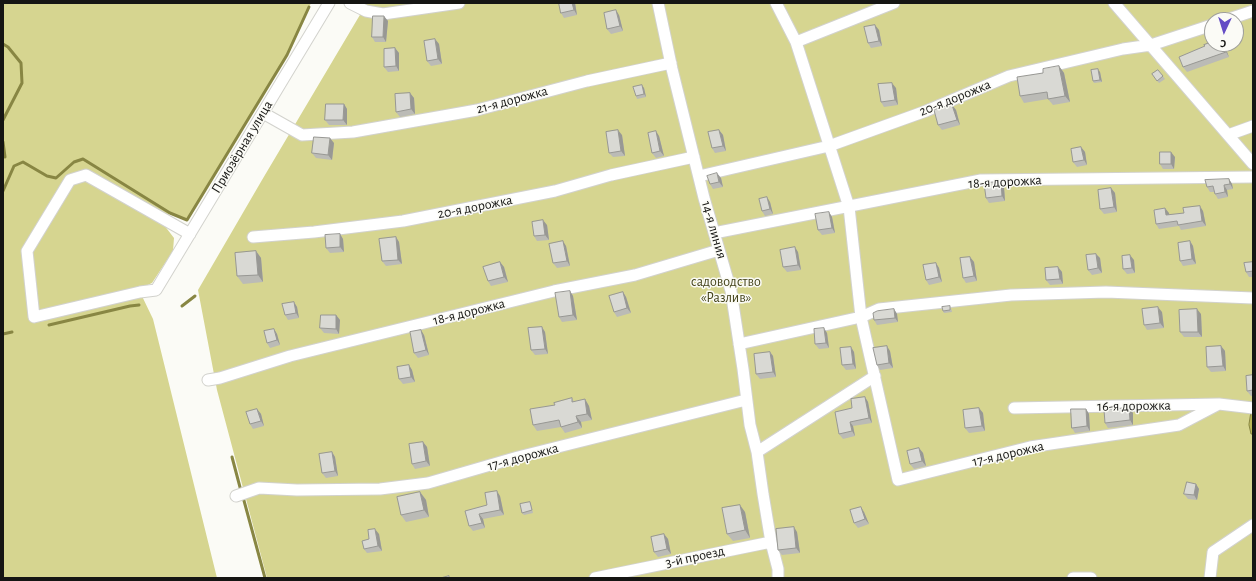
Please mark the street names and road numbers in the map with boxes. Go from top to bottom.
street label: 20-я дорожка [917,76,993,120]
street label: 21-я дорожка [474,82,550,118]
street label: Приозёрная улица [208,98,276,196]
street label: 18-я дорожка [968,172,1042,192]
street label: 20-я дорожка [436,192,514,222]
street label: 14-я линия [698,199,730,261]
street label: 18-я дорожка [431,295,507,329]
street label: 16-я дорожка [1097,397,1171,415]
street label: 17-я дорожка [971,438,1045,470]
street label: 17-я дорожка [486,439,560,475]
street label: 3-й проезд [664,543,726,571]

